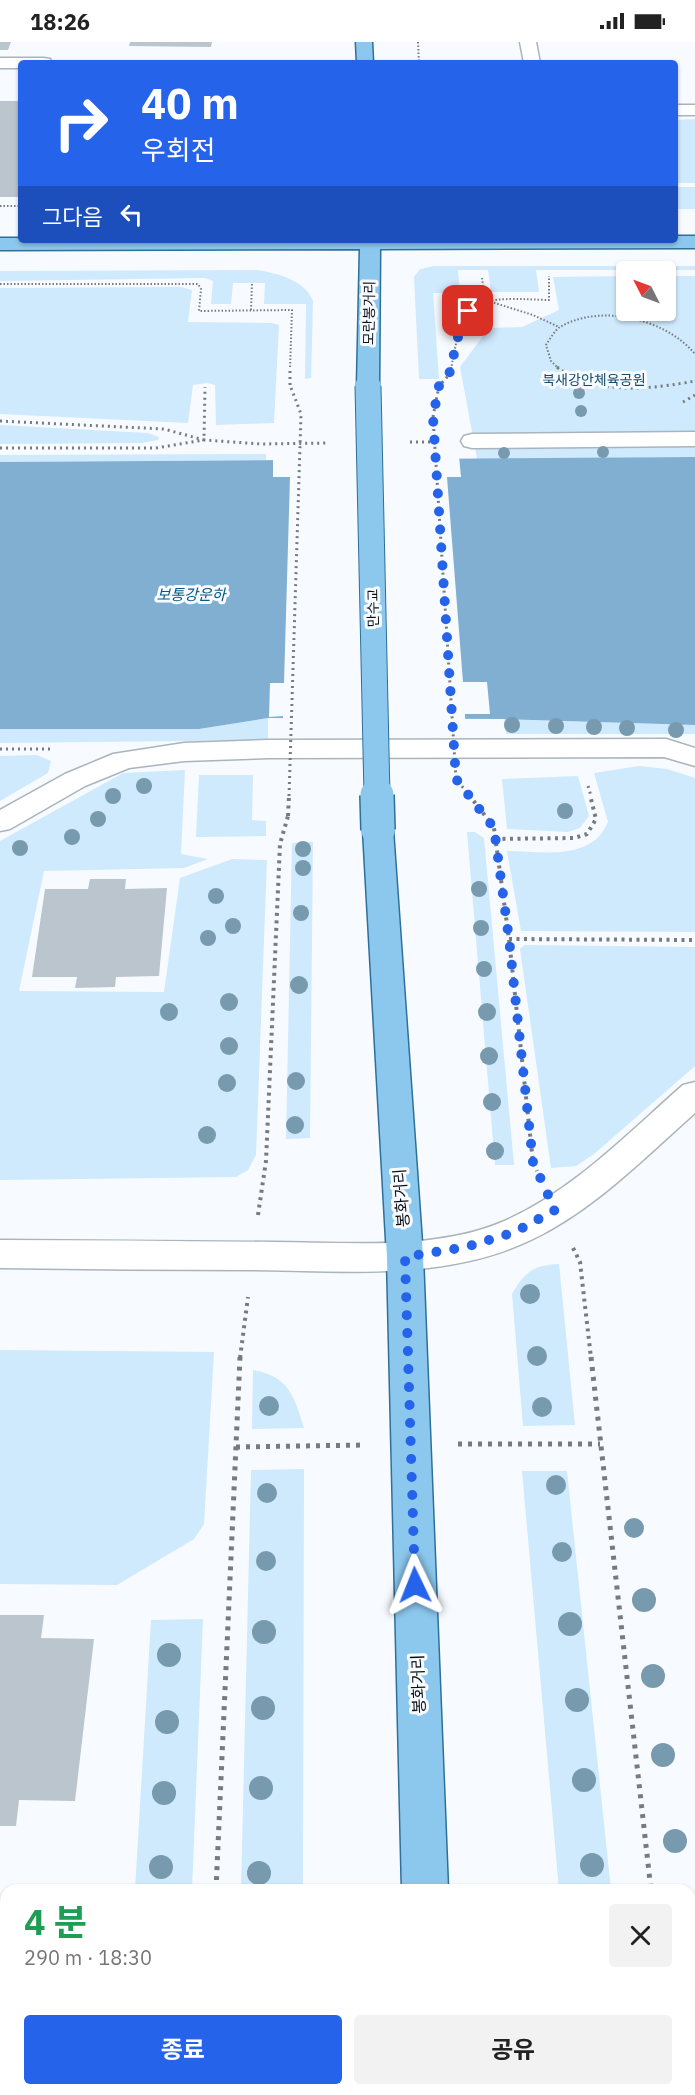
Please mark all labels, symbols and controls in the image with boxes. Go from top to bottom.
text: 18:26 [30,7,90,36]
text: 40 m [141,76,239,131]
icon: right [42,84,120,162]
text: 우회전 [141,132,216,167]
icon: left [115,198,148,231]
text: 그다음 [42,202,103,231]
north arrow [616,261,676,321]
map controls [616,261,676,321]
street label: 모란봉거리 [359,281,379,345]
pin [442,285,493,336]
icon: arrive [451,294,484,327]
park label: 북새강안체육공원 [542,371,646,389]
water label: 보통강운하 [156,585,228,604]
street label: 만수교 [364,588,382,627]
street label: 봉화거리 [389,1168,413,1228]
position arrow [383,1553,447,1617]
street label: 봉화거리 [407,1654,429,1714]
text: 4 분 [24,1898,87,1945]
button: close [609,1904,672,1967]
text: 290 m · 18:30 [24,1944,152,1971]
button: 종료 [24,2015,342,2084]
button: 공유 [354,2015,672,2084]

